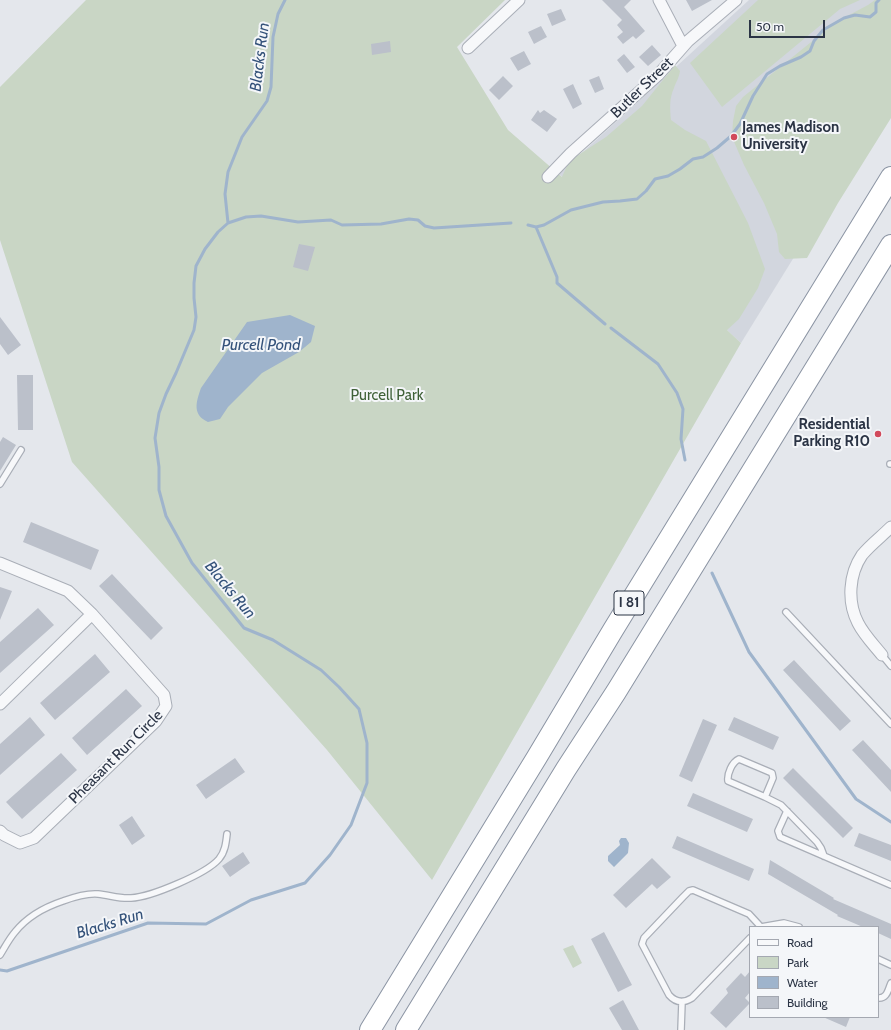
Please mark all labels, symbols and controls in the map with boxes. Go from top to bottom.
scale bar [751,12,827,38]
text: 50 m [756,19,784,34]
water label: Blacks Run [246,21,274,93]
street label: Butler Street [607,54,677,122]
place label: James Madison University [742,119,839,154]
marker: James Madison University [729,132,739,142]
water label: Purcell Pond [221,335,301,355]
park label: Purcell Park [351,387,423,405]
place label: Residential Parking R10 [793,416,870,451]
marker: Residential Parking R10 [873,429,883,439]
water label: Blacks Run [200,557,260,623]
road number: I 81 [614,591,644,615]
street label: Pheasant Run Circle [65,706,167,808]
water label: Blacks Run [74,905,146,943]
legend [749,926,879,1018]
text: Road [787,935,813,950]
text: Park [787,955,809,970]
text: Water [787,975,817,990]
text: Building [787,995,828,1010]

